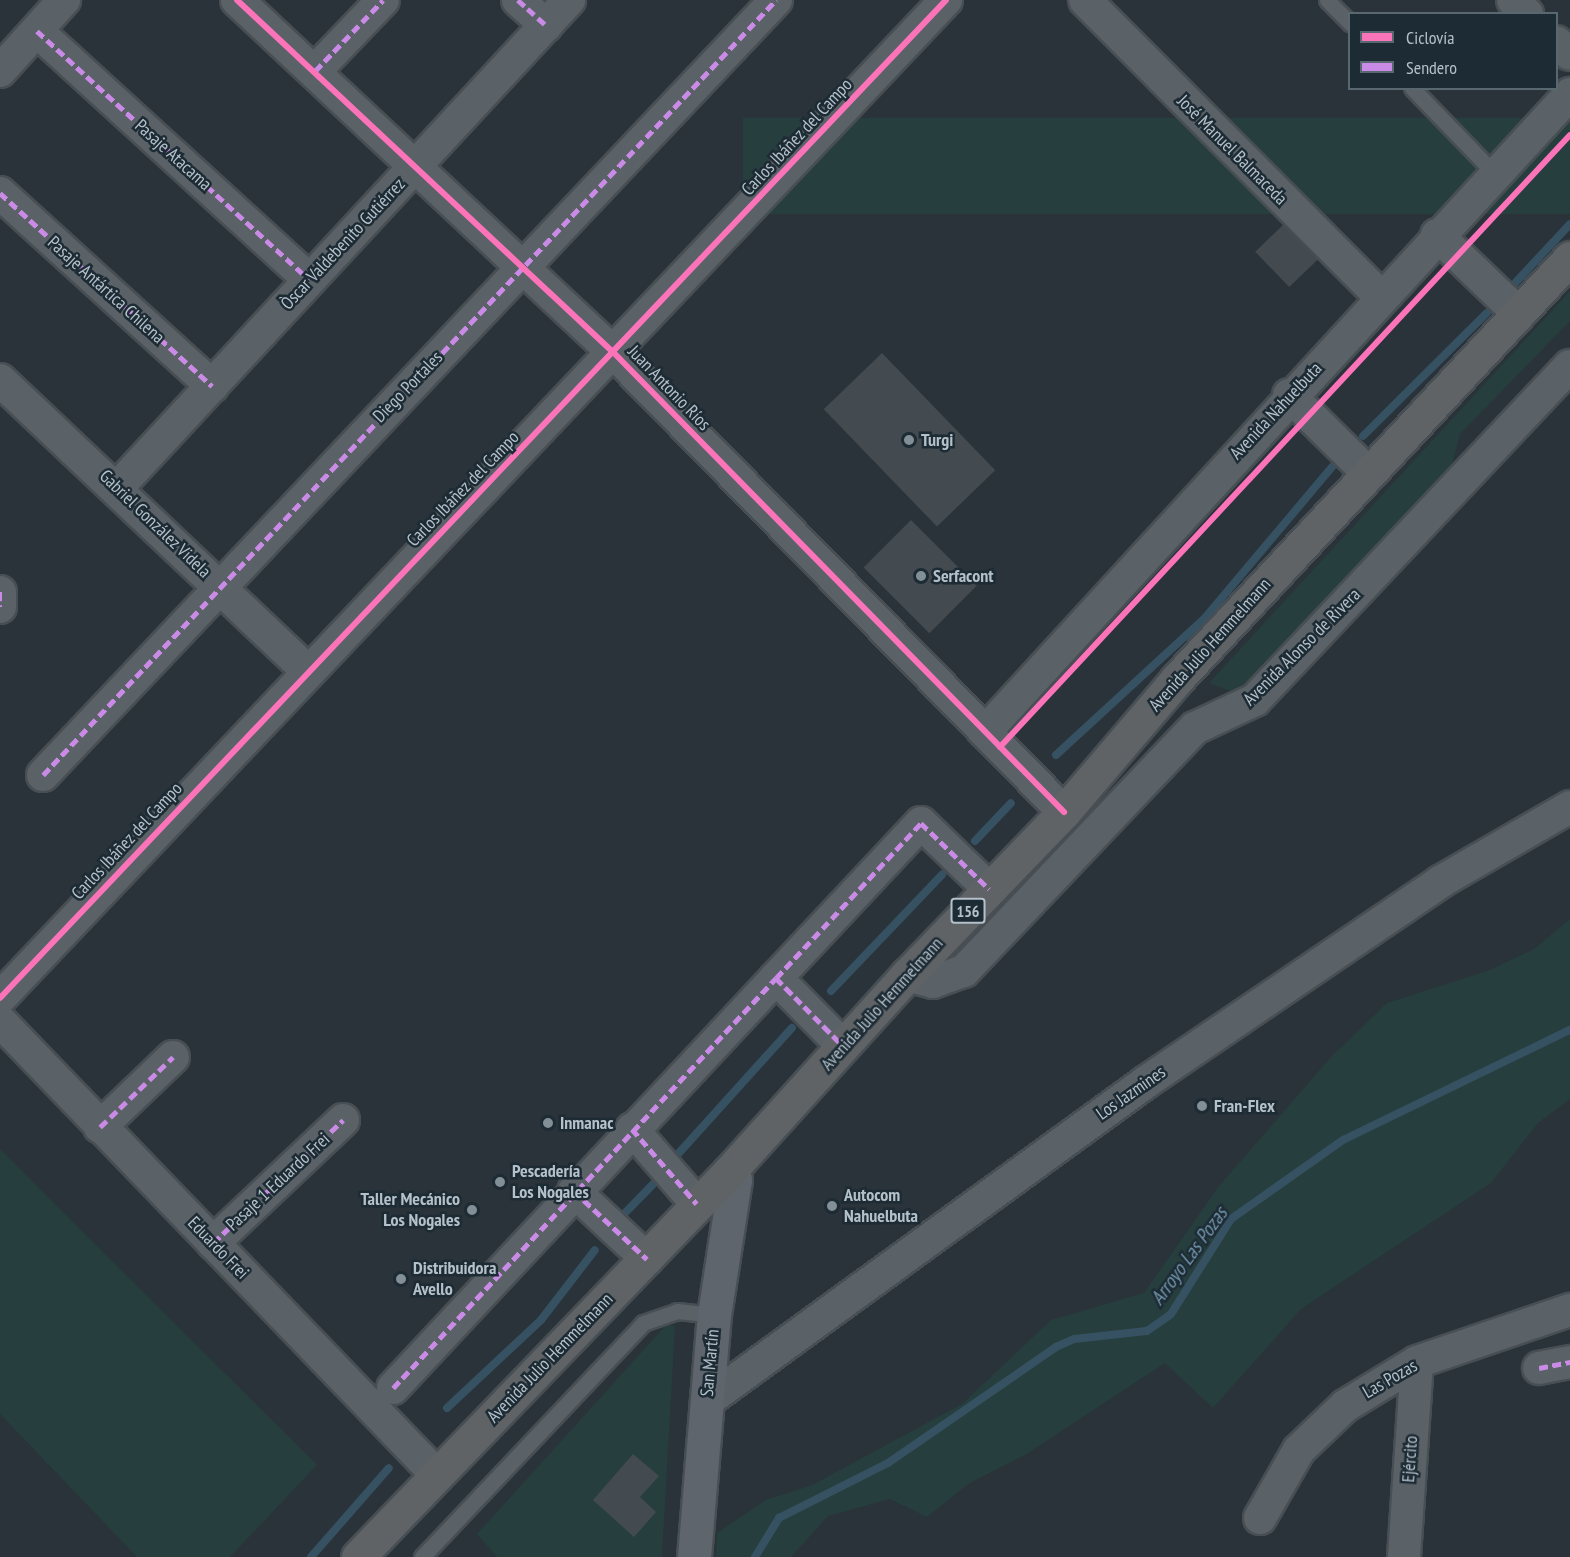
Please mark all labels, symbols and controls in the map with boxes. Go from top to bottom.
legend [1348,12,1558,90]
text: Ciclovía [1406,26,1454,49]
text: Sendero [1406,56,1457,79]
street label: Carlos Ibáñez del Campo [737,74,857,200]
street label: José Manuel Balmaceda [1173,91,1291,209]
street label: Pasaje Atacama [130,115,216,195]
street label: Òscar Valdebenito Gutiérrez [276,174,410,314]
street label: Pasaje Antártica Chilena [43,232,169,348]
street label: Juan Antonio Ríos [623,341,715,435]
street label: Diego Portales [369,347,447,427]
street label: Avenida Nahuelbuta [1225,358,1327,464]
street label: Carlos Ibáñez del Campo [402,427,524,551]
place label: Turgi [921,429,953,451]
marker: Turgi [902,433,916,447]
street label: Gabriel González Videla [95,465,215,583]
place label: Serfacont [933,565,994,587]
marker: Serfacont [914,569,928,583]
street label: Avenida Julio Hemmelmann [1145,574,1275,716]
street label: Avenida Alonso de Rivera [1239,584,1365,710]
street label: Carlos Ibáñez del Campo [67,778,187,904]
road number: 156 [950,898,986,924]
street label: Avenida Julio Hemmelmann [817,933,947,1075]
street label: Los Jazmines [1092,1061,1170,1125]
place label: Fran-Flex [1214,1095,1275,1117]
marker: Fran-Flex [1195,1099,1209,1113]
place label: Inmanac [560,1112,614,1134]
marker: Inmanac [541,1116,555,1130]
street label: Pasaje 1 Eduardo Frei [222,1129,334,1235]
place label: Pescadería Los Nogales [512,1161,589,1204]
marker: Pescadería Los Nogales [493,1175,507,1189]
place label: Autocom Nahuelbuta [844,1185,918,1228]
place label: Taller Mecánico Los Nogales [361,1189,460,1232]
marker: Autocom Nahuelbuta [825,1199,839,1213]
water label: Arroyo Las Pozas [1145,1202,1233,1310]
marker: Taller Mecánico Los Nogales [465,1203,479,1217]
street label: Eduardo Frei [183,1212,253,1284]
place label: Distribuidora Avello [413,1258,496,1300]
marker: Distribuidora Avello [394,1272,408,1286]
street label: Avenida Julio Hemmelmann [483,1289,617,1427]
street label: San Martín [696,1328,724,1398]
street label: Las Pozas [1359,1355,1421,1403]
street label: Ejército [1398,1435,1422,1483]

